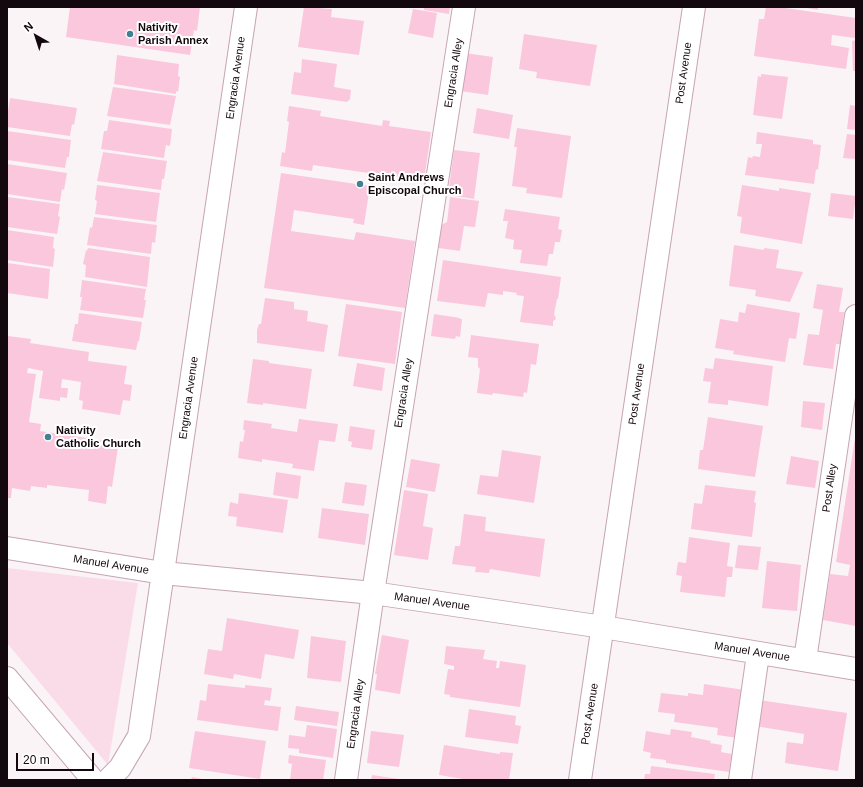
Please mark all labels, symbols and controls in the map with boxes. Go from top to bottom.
north arrow [16,16,56,56]
text: N [22,20,35,34]
place label: Nativity Parish Annex [138,21,208,47]
marker: Nativity Parish Annex [125,29,135,39]
street label: Engracia Avenue [224,36,248,120]
street label: Engracia Alley [442,37,466,109]
street label: Post Avenue [673,41,695,105]
place label: Saint Andrews Episcopal Church [368,171,462,197]
marker: Saint Andrews Episcopal Church [355,179,365,189]
street label: Engracia Avenue [177,356,201,440]
street label: Engracia Alley [392,357,416,429]
street label: Post Avenue [626,362,648,426]
place label: Nativity Catholic Church [56,424,141,450]
marker: Nativity Catholic Church [43,432,53,442]
street label: Post Alley [820,463,840,513]
street label: Manuel Avenue [72,553,150,577]
street label: Manuel Avenue [393,590,471,614]
street label: Manuel Avenue [713,640,791,664]
street label: Engracia Alley [345,678,367,750]
street label: Post Avenue [579,682,601,746]
scale bar [18,745,96,771]
text: 20 m [23,753,50,767]

